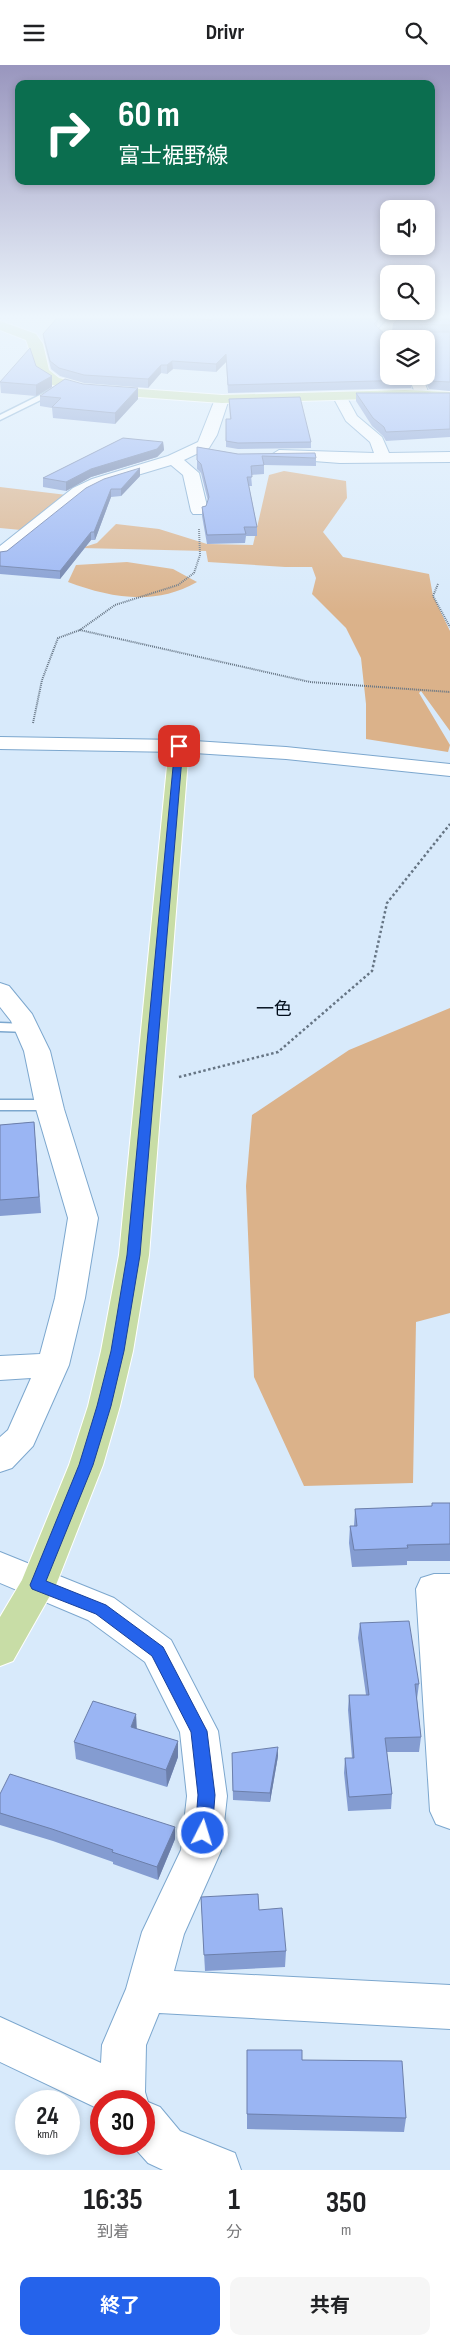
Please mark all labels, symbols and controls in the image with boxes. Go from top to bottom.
icon: menu [20,19,48,47]
text: Drivr [206,19,244,46]
icon: search [402,19,430,47]
text: 60 m [118,94,180,137]
icon: right [35,100,100,165]
text: 富士裾野線 [118,143,228,170]
map controls [380,200,435,385]
button: sound [380,200,435,255]
button: search [380,265,435,320]
button: layers [380,330,435,385]
pin [158,725,200,767]
icon: arrive [165,732,193,760]
district label: 一色 [256,999,292,1020]
position arrow [176,1806,228,1858]
speed limit sign: 30 [90,2090,155,2155]
text: 24 [36,2101,59,2132]
text: km/h [37,2127,58,2142]
text: 16:35 [83,2182,143,2218]
text: 1 [228,2182,240,2218]
text: 350 [326,2185,367,2221]
text: m [341,2221,351,2240]
text: 到着 [97,2223,129,2242]
text: 分 [226,2223,242,2242]
button: 終了 [20,2277,220,2335]
button: 共有 [230,2277,430,2335]

